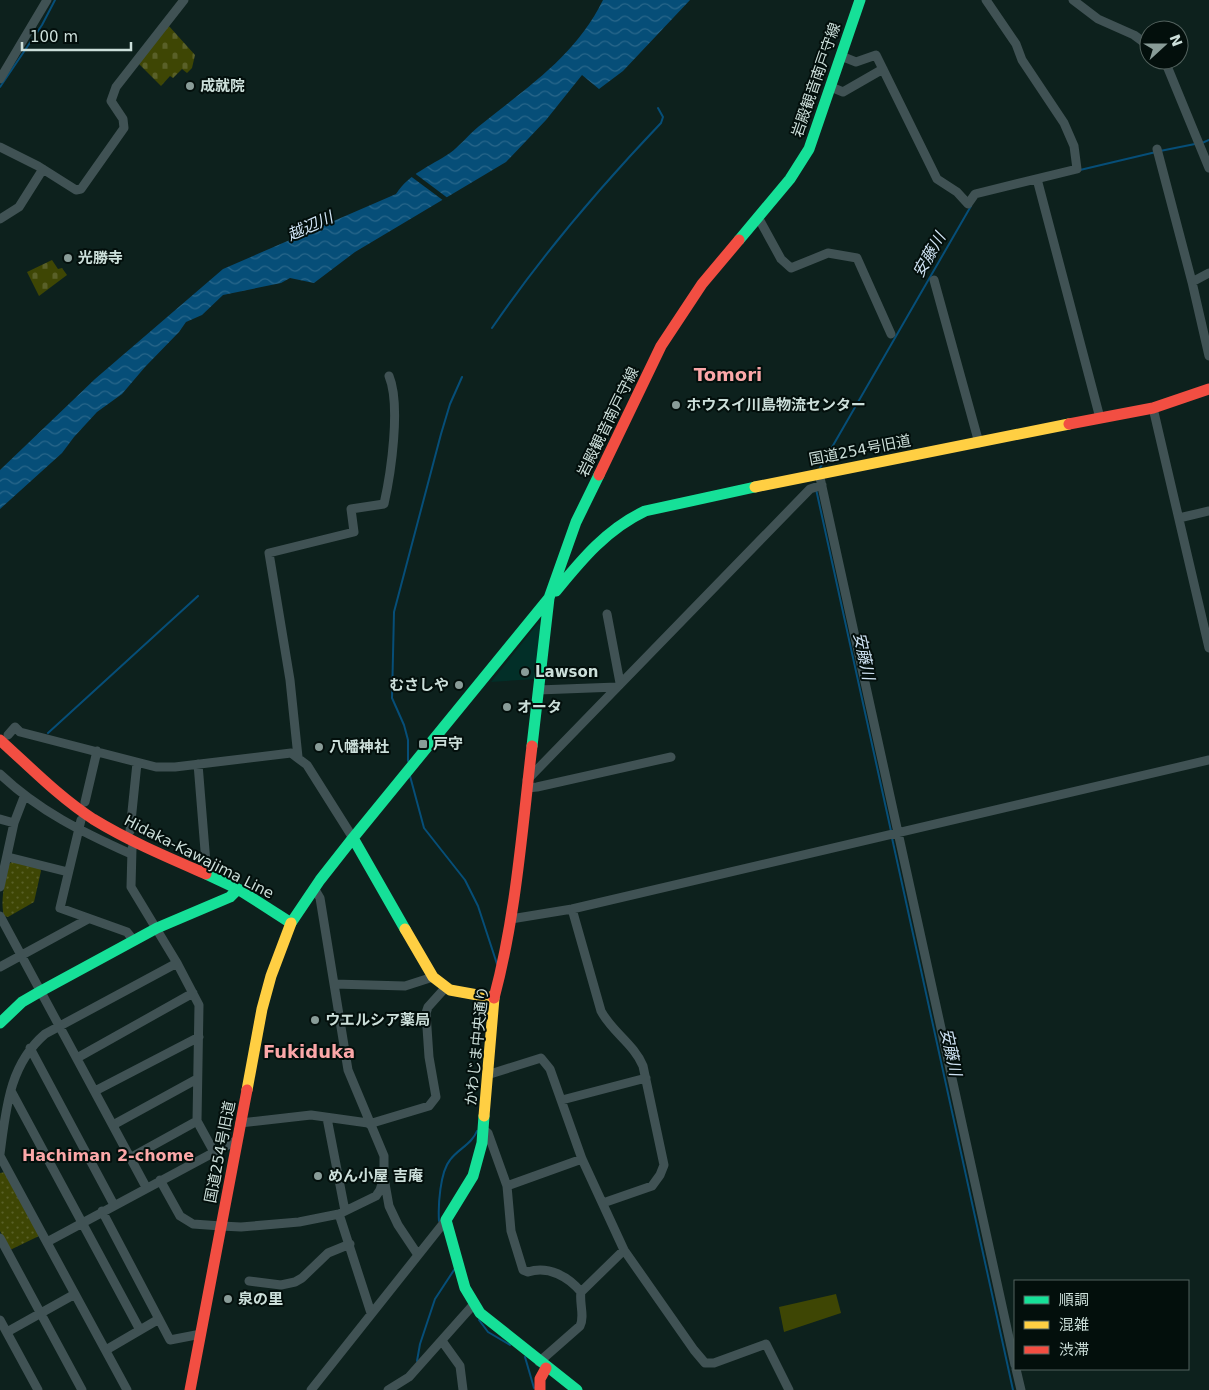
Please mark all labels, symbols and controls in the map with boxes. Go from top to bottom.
scale bar [22,20,131,52]
street label: 岩殿観音南戸守線 [788,20,844,140]
north arrow [1139,20,1189,70]
text: 100 m [30,28,78,46]
text: N [1167,32,1186,49]
place label: 成就院 [200,77,245,95]
marker: 成就院 [184,80,196,92]
water label: 越辺川 [284,207,338,244]
water label: 安藤川 [909,228,950,281]
place label: 光勝寺 [78,249,123,267]
marker: 光勝寺 [62,252,74,264]
street label: 岩殿観音南戸守線 [574,364,642,480]
district label: Tomori [694,364,762,385]
place label: ホウスイ川島物流センター [686,396,866,414]
marker: ホウスイ川島物流センター [670,399,682,411]
street label: 国道254号旧道 [807,431,913,469]
water label: 安藤川 [850,631,879,683]
place label: Lawson [535,663,598,681]
marker: Lawson [519,666,531,678]
place label: むさしや [389,676,449,694]
marker: むさしや [453,679,465,691]
place label: オータ [517,698,562,716]
marker: オータ [501,701,513,713]
place label: 戸守 [433,735,463,753]
place label: 八幡神社 [329,738,389,756]
marker: 戸守 [417,738,429,750]
marker: 八幡神社 [313,741,325,753]
street label: Hidaka-Kawajima Line [121,811,277,903]
street label: かわじま中央通り [462,985,492,1107]
place label: ウエルシア薬局 [325,1011,430,1029]
marker: ウエルシア薬局 [309,1014,321,1026]
water label: 安藤川 [937,1027,966,1079]
district label: Fukiduka [263,1041,355,1062]
street label: 国道254号旧道 [201,1099,239,1205]
district label: Hachiman 2-chome [22,1146,194,1165]
place label: めん小屋 吉庵 [328,1167,423,1185]
marker: めん小屋 吉庵 [312,1170,324,1182]
legend [1014,1280,1189,1370]
place label: 泉の里 [238,1290,283,1308]
text: 順調 [1059,1291,1089,1309]
marker: 泉の里 [222,1293,234,1305]
text: 混雑 [1059,1316,1089,1334]
text: 渋滞 [1059,1341,1089,1359]

